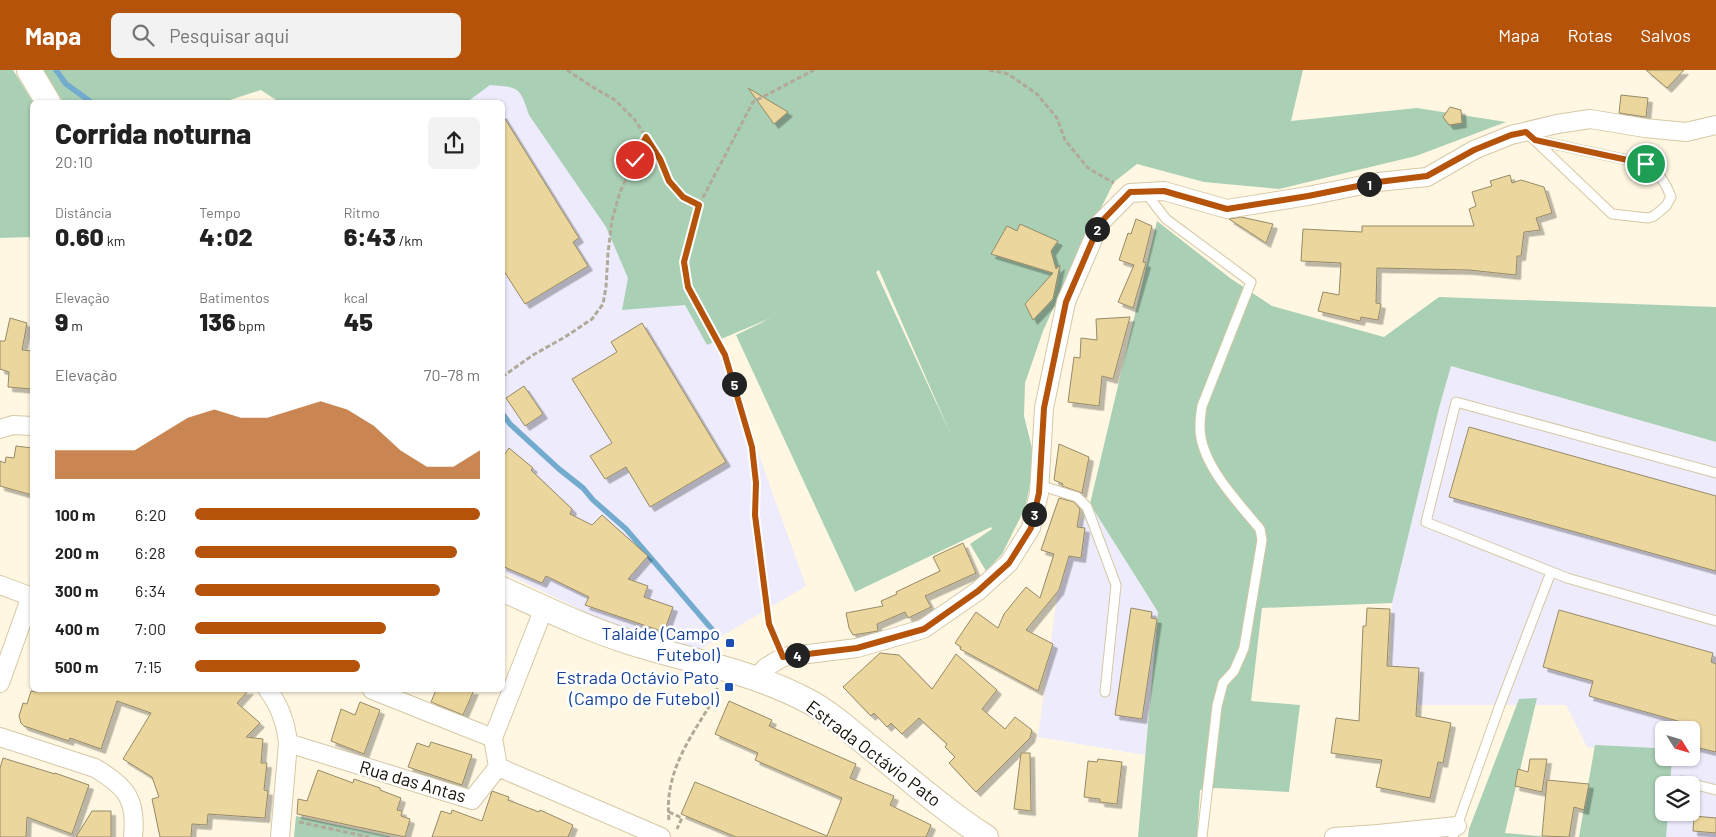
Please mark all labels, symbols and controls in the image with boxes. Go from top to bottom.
search box [111,13,461,58]
text: Mapa [25,21,81,50]
icon: search [129,21,157,49]
text: Pesquisar aqui [169,24,289,47]
text: Mapa [1498,24,1539,46]
text: Rotas [1567,24,1612,46]
text: Salvos [1640,24,1691,46]
text: Corrida noturna [55,116,251,150]
button: share [428,117,480,169]
pin [614,139,656,181]
pin [1625,143,1667,185]
icon: check [621,146,649,174]
icon: arrive [1632,150,1660,178]
text: 20:10 [55,152,93,171]
pin: 1 [1356,172,1382,196]
text: 1 [1367,176,1372,193]
text: Distância [55,204,112,221]
text: Tempo [199,204,241,221]
text: Ritmo [344,204,380,221]
pin: 2 [1084,216,1110,242]
text: 0.60 [55,221,104,251]
text: 4:02 [199,221,253,251]
text: 6:43 [344,221,396,251]
text: 2 [1094,221,1101,238]
text: km [104,232,125,249]
text: /km [396,232,423,249]
text: Elevação [55,289,110,306]
text: Batimentos [199,289,270,306]
text: kcal [344,289,368,306]
text: 9 [55,306,68,336]
text: 136 [199,306,236,336]
text: 45 [344,306,373,336]
text: m [68,317,83,334]
text: bpm [236,317,265,334]
text: Elevação [55,365,117,384]
text: 70–78 m [424,365,480,384]
pin: 5 [722,372,746,396]
text: 5 [731,376,738,393]
pin: 3 [1022,502,1046,526]
text: 100 m [55,505,95,524]
text: 6:20 [135,505,166,524]
text: 3 [1031,506,1038,523]
text: 200 m [55,543,99,562]
text: 6:28 [135,543,166,562]
text: 300 m [55,581,98,600]
text: 6:34 [135,581,166,600]
text: 400 m [55,619,99,638]
text: 7:00 [135,619,166,638]
place label: Talaíde (Campo Futebol) [601,622,720,665]
marker: Talaíde (Campo Futebol) [724,637,736,649]
pin: 4 [784,642,810,668]
text: 4 [793,647,802,664]
text: 500 m [55,657,98,676]
text: 7:15 [135,657,162,676]
place label: Estrada Octávio Pato (Campo de Futebol) [556,666,719,709]
marker: Estrada Octávio Pato (Campo de Futebol) [723,681,735,693]
street label: Estrada Octávio Pato [802,695,946,811]
north arrow [1655,721,1700,766]
map controls [1655,721,1700,821]
street label: Rua das Antas [357,755,469,807]
button: layers [1655,776,1700,821]

